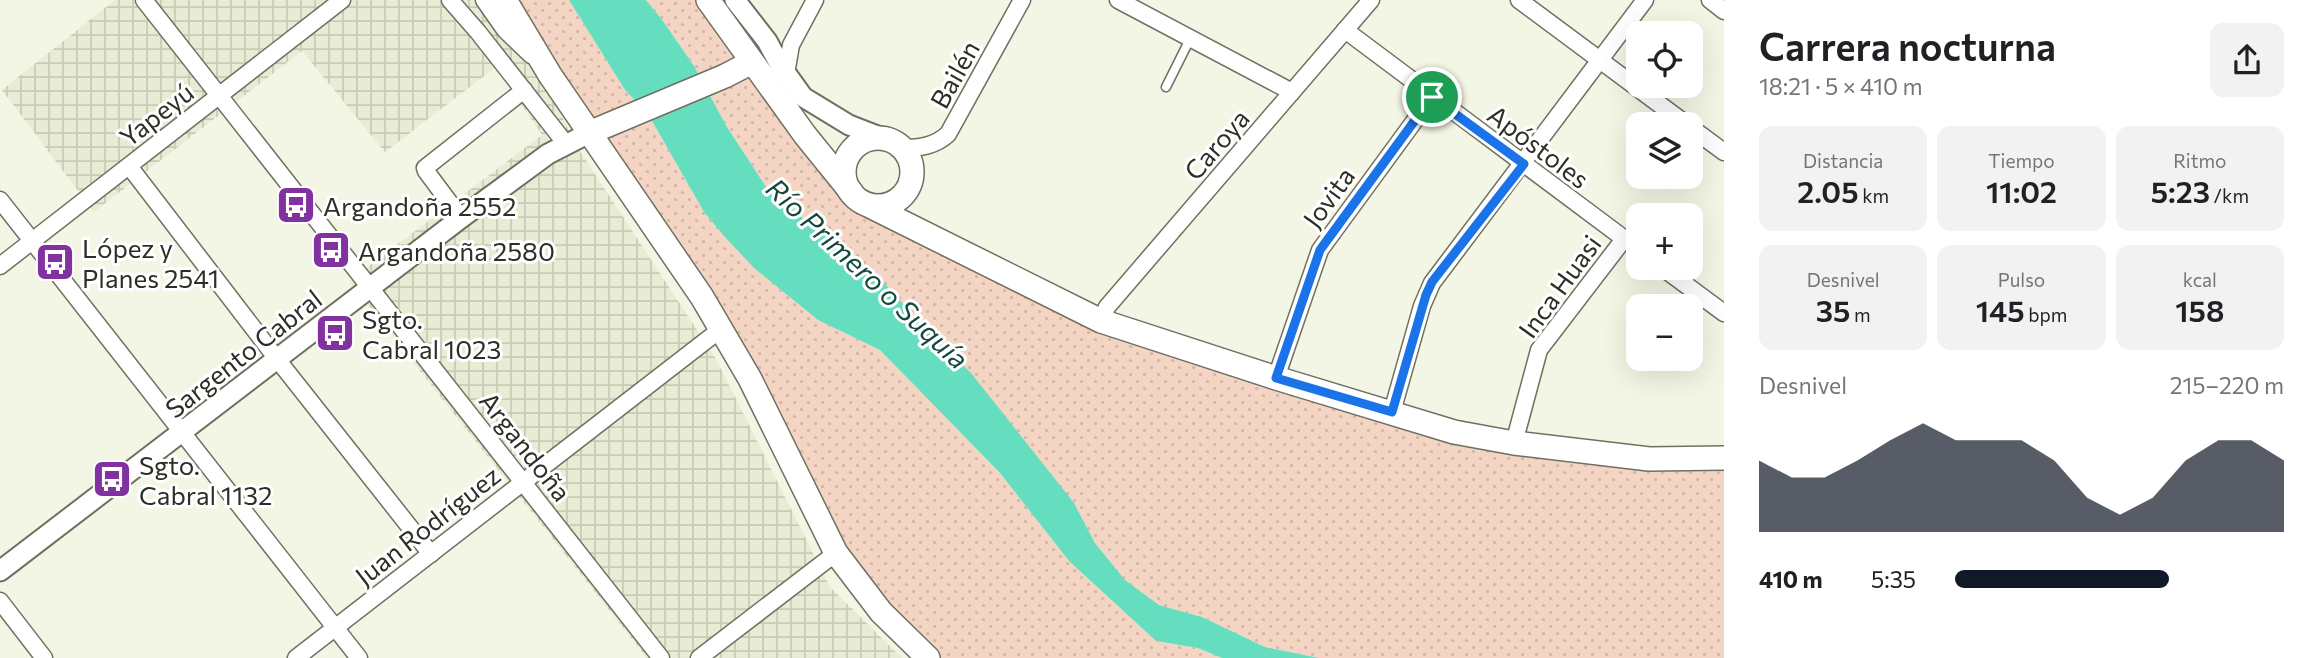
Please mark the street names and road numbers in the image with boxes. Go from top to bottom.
street label: Bailén [923,35,985,113]
street label: Yapeyú [113,76,199,152]
street label: Apóstoles [1482,98,1596,194]
street label: Caroya [1177,102,1255,186]
street label: Jovita [1296,161,1360,233]
street label: Inca Huasi [1511,228,1607,344]
street label: Sargento Cabral [159,282,327,424]
street label: Argandoña [474,385,578,507]
street label: Juan Rodríguez [349,459,505,591]

